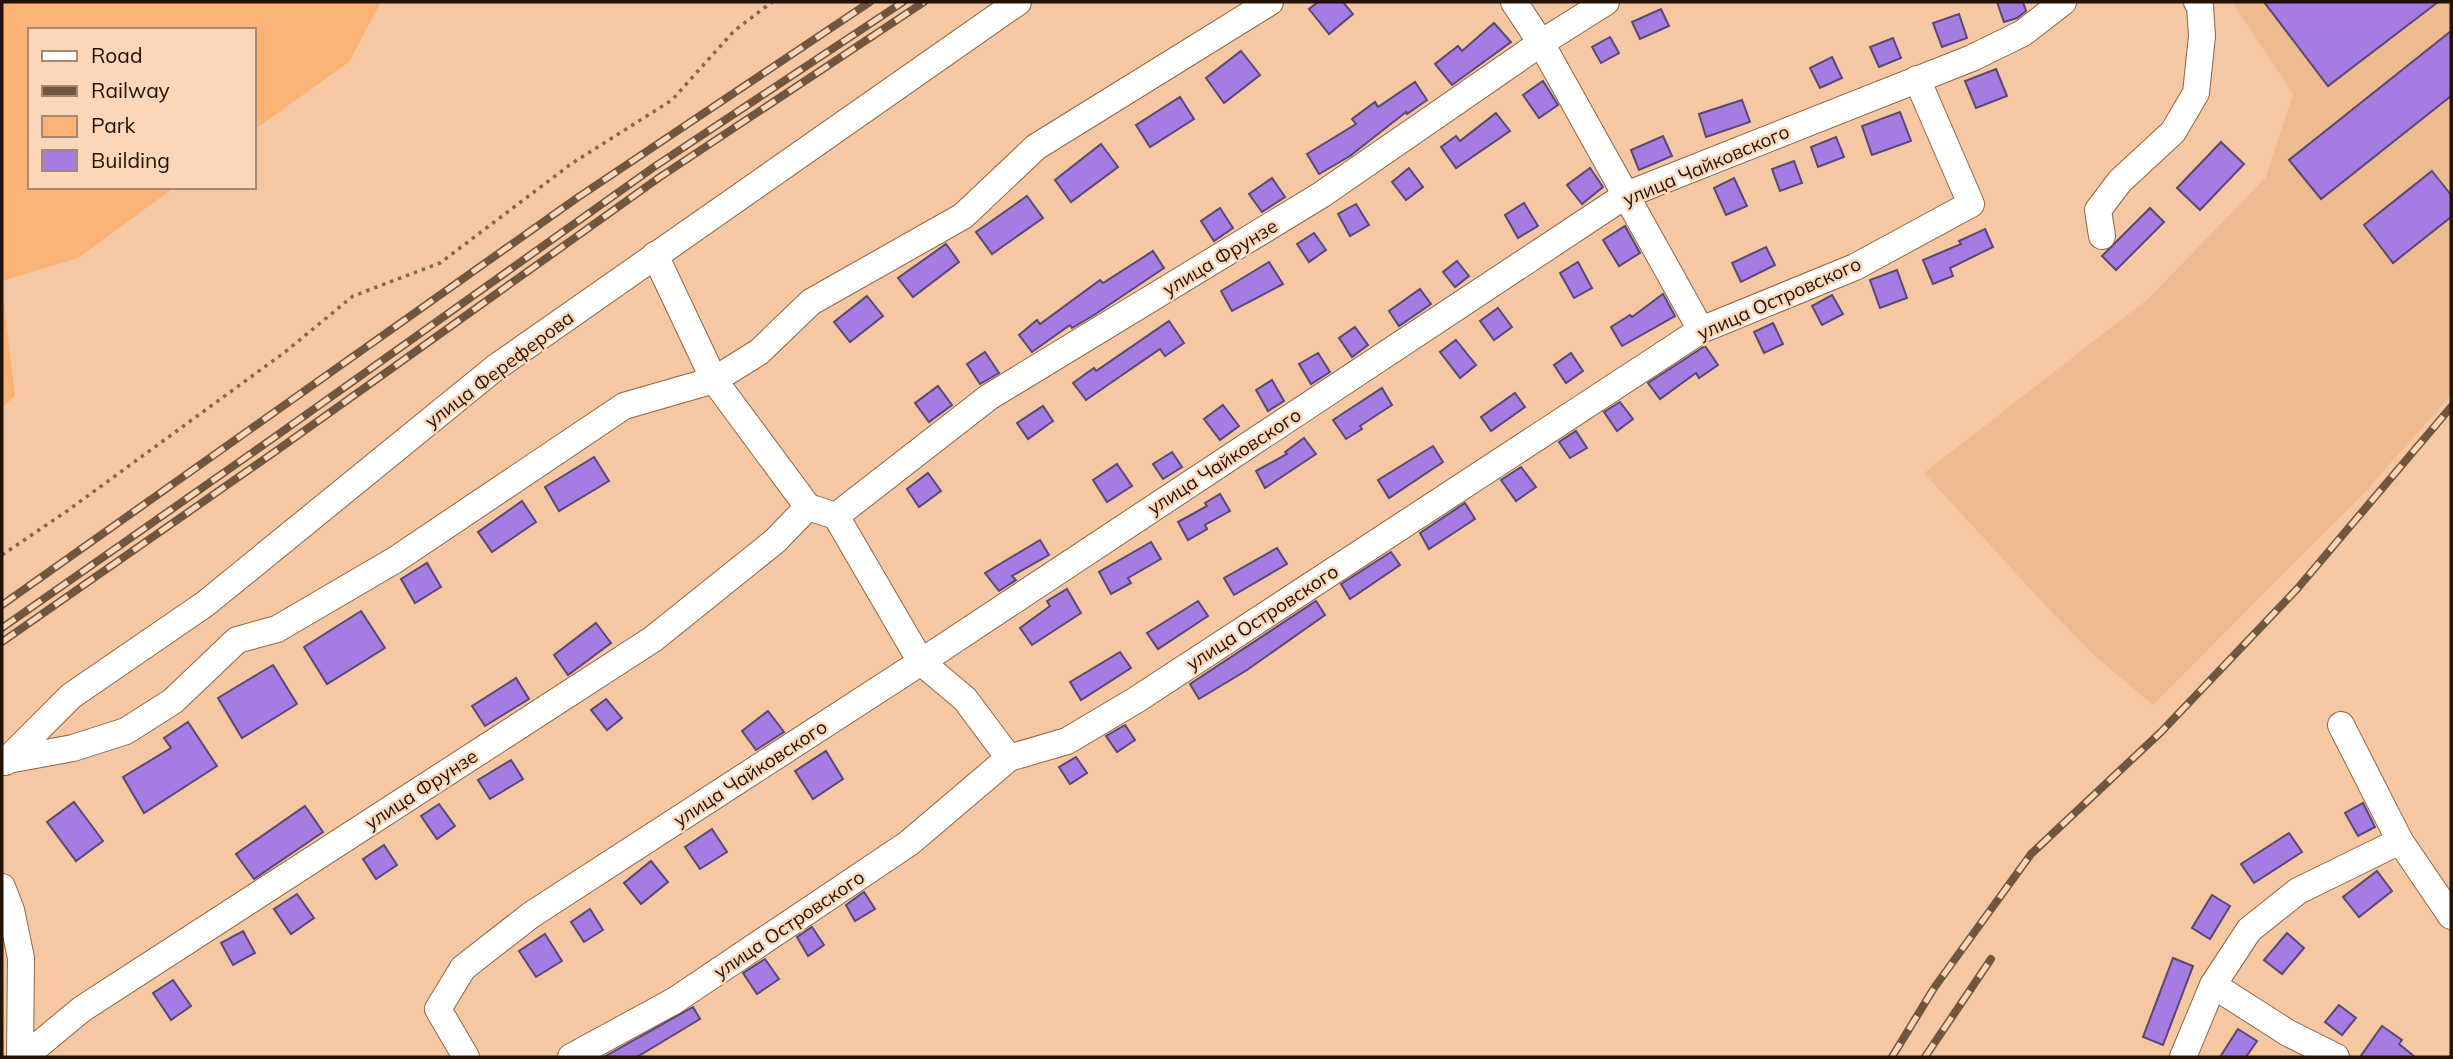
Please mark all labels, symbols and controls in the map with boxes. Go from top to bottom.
legend [28,28,256,189]
text: Road [91,42,142,68]
text: Railway [91,77,170,103]
text: Park [91,112,135,138]
street label: улица Чайковского [1619,119,1793,211]
text: Building [91,147,170,173]
street label: улица Фрунзе [1158,213,1282,301]
street label: улица Островского [1693,251,1865,345]
street label: улица Фереферова [420,305,578,433]
street label: улица Чайковского [1143,402,1305,520]
street label: улица Островского [1181,559,1343,675]
street label: улица Чайковского [669,714,831,832]
street label: улица Фрунзе [360,744,482,834]
street label: улица Островского [709,865,869,983]

